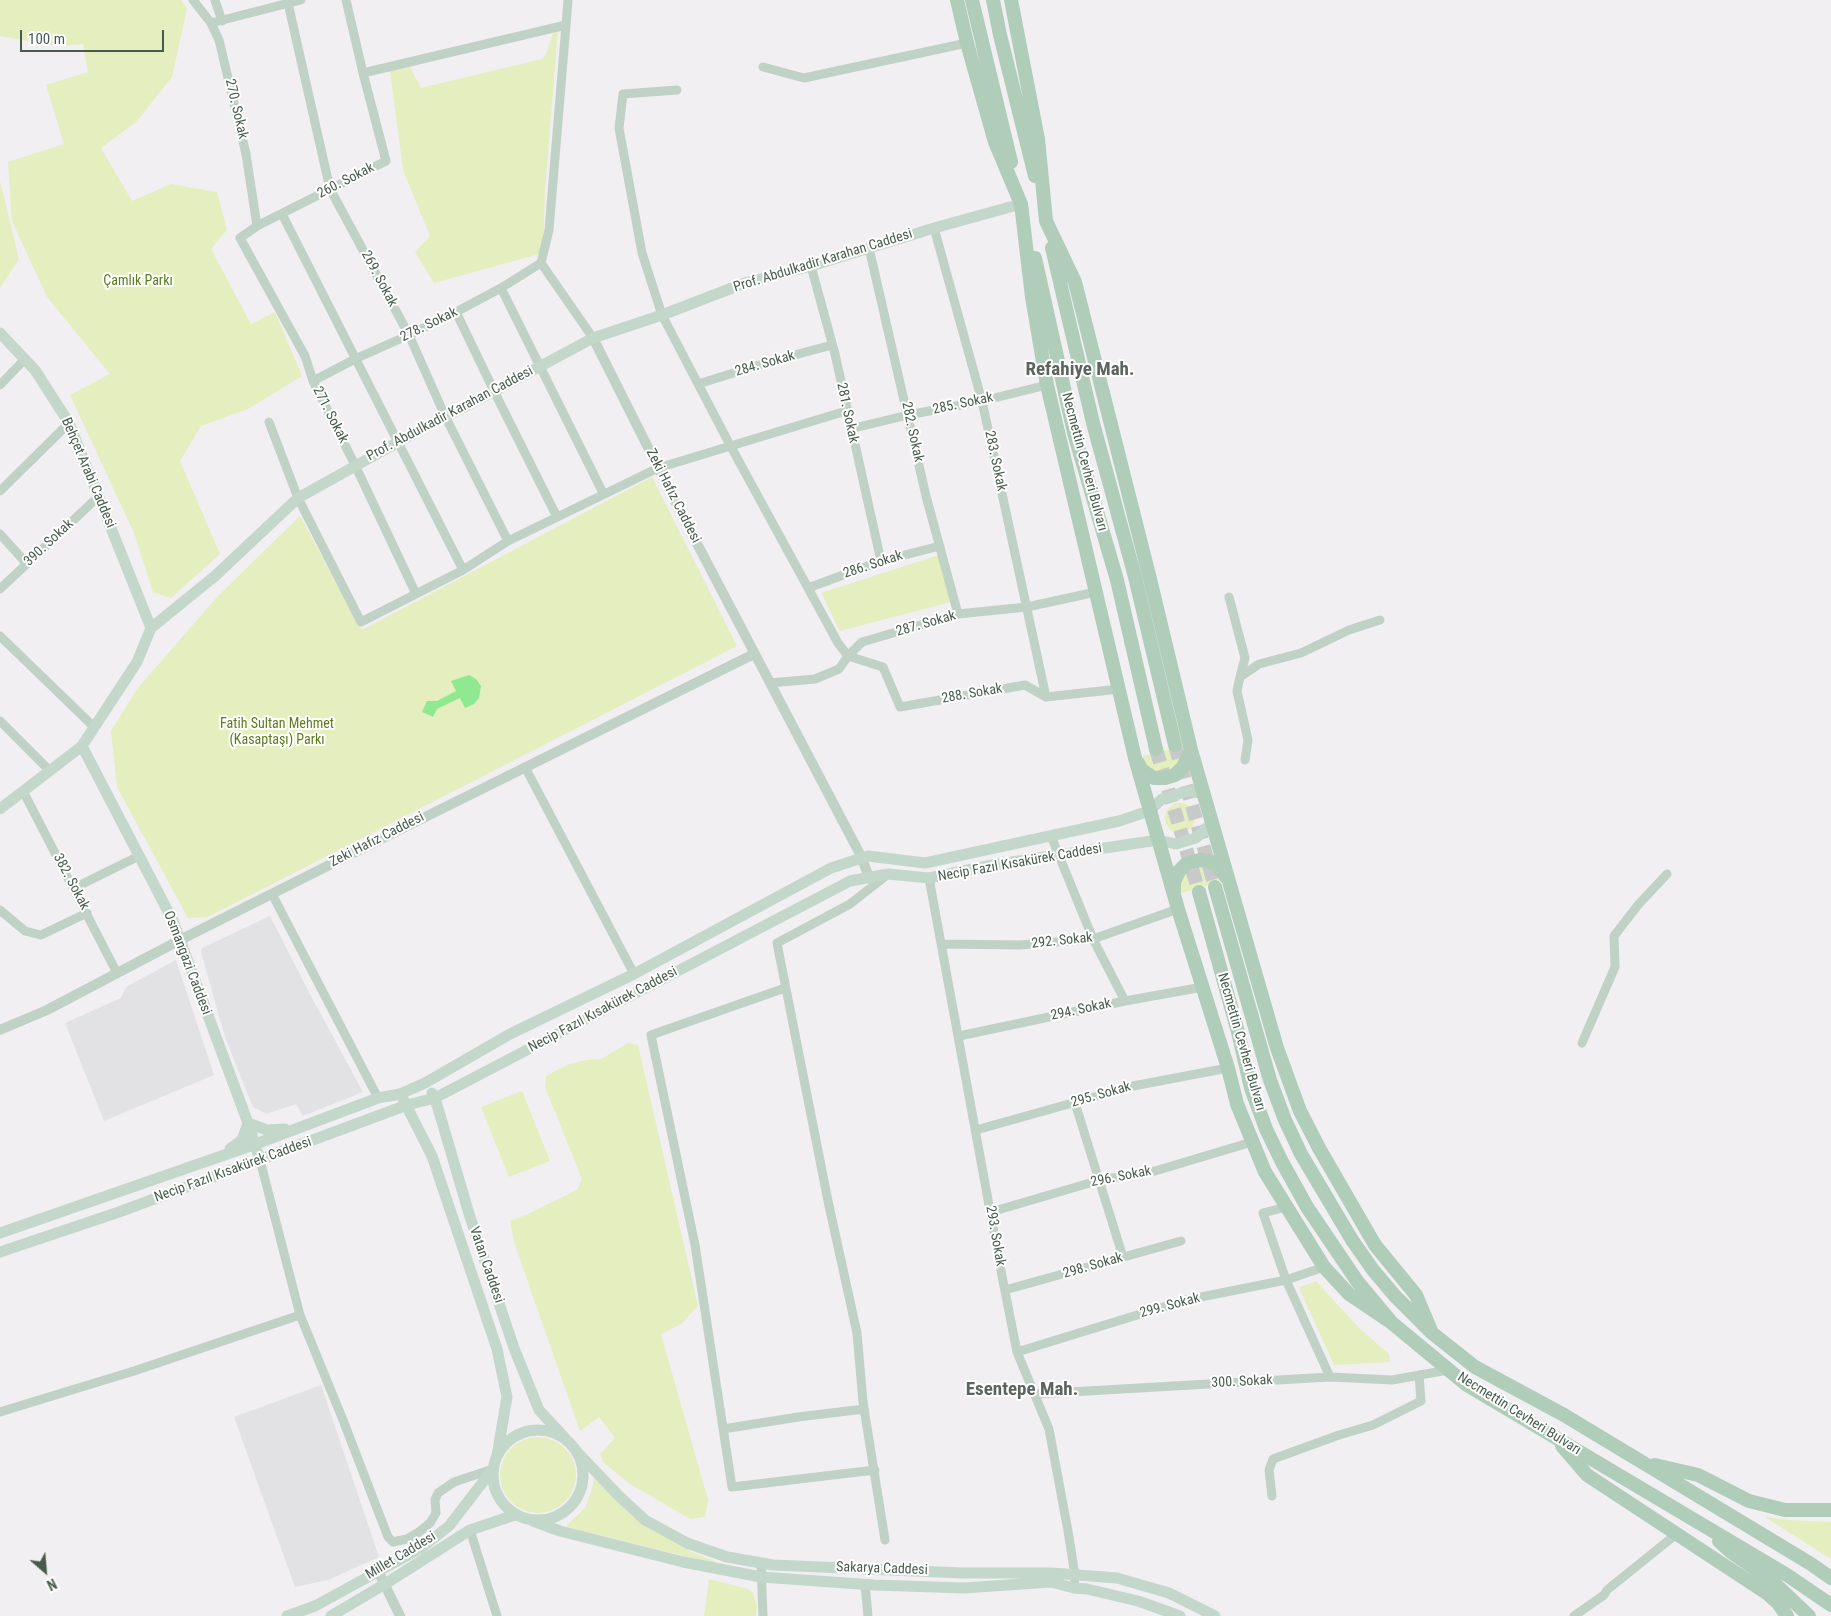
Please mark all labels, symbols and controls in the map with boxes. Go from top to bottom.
scale bar [22,20,166,52]
text: 100 m [28,30,65,48]
street label: 270. Sokak [221,77,251,141]
street label: 260. Sokak [315,160,377,202]
street label: Prof. Abdulkadir Karahan Caddesi [732,226,914,296]
street label: 269. Sokak [357,248,401,310]
park label: Çamlık Parkı [103,273,173,289]
street label: 278. Sokak [398,304,460,346]
street label: 284. Sokak [733,347,797,381]
district label: Refahiye Mah. [1026,359,1134,381]
street label: Prof. Abdulkadir Karahan Caddesi [364,363,536,465]
street label: 281. Sokak [832,381,862,445]
street label: 271. Sokak [309,384,351,446]
street label: 285. Sokak [931,389,995,419]
street label: Necmettin Cevheri Bulvarı [1057,391,1111,533]
street label: 282. Sokak [897,400,927,464]
street label: Behçet Arabi Caddesi [57,415,119,531]
street label: 283. Sokak [980,429,1010,493]
street label: Zeki Hafız Caddesi [642,446,704,546]
street label: 390. Sokak [21,516,77,570]
street label: 286. Sokak [841,548,905,582]
street label: 287. Sokak [894,607,958,641]
street label: 288. Sokak [940,680,1004,708]
park label: Fatih Sultan Mehmet (Kasaptaşı) Parkı [220,716,334,749]
street label: Zeki Hafız Caddesi [327,809,427,871]
street label: Necip Fazıl Kısakürek Caddesi [937,840,1103,886]
street label: 382. Sokak [49,851,93,913]
street label: Osmangazi Caddesi [160,909,214,1017]
street label: 292. Sokak [1031,929,1093,953]
street label: Necip Fazıl Kısakürek Caddesi [526,964,680,1056]
street label: Necmettin Cevheri Bulvarı [1213,971,1269,1113]
street label: 294. Sokak [1049,995,1113,1025]
street label: 295. Sokak [1069,1078,1133,1112]
street label: Necip Fazıl Kısakürek Caddesi [152,1134,314,1206]
street label: 296. Sokak [1089,1163,1153,1191]
street label: 293. Sokak [981,1204,1009,1268]
street label: Vatan Caddesi [465,1225,507,1305]
street label: 298. Sokak [1061,1249,1125,1283]
street label: 299. Sokak [1138,1290,1202,1322]
street label: Necmettin Cevheri Bulvarı [1454,1369,1584,1459]
street label: 300. Sokak [1211,1372,1273,1392]
district label: Esentepe Mah. [966,1379,1078,1401]
street label: Millet Caddesi [363,1529,439,1583]
north arrow [20,1546,70,1596]
street label: Sakarya Caddesi [836,1559,928,1579]
text: N [44,1575,59,1593]

